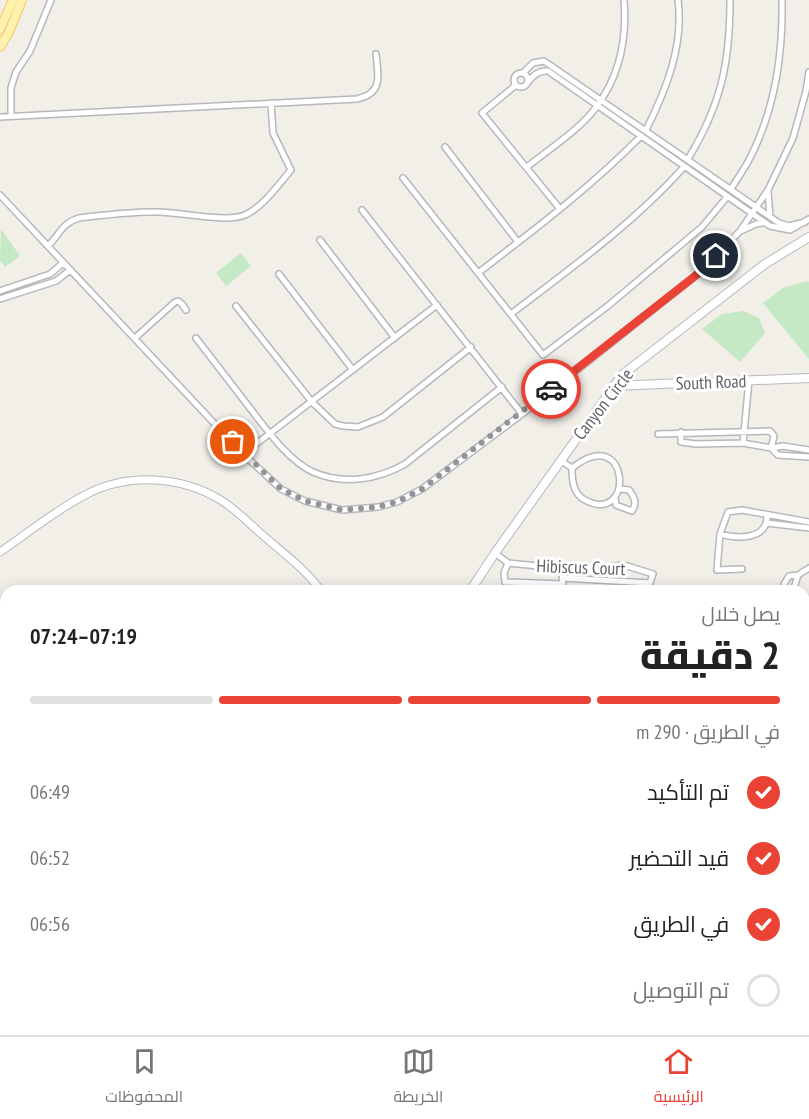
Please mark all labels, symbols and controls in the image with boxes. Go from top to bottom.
pin [690,230,741,281]
icon: home [699,239,732,272]
courier [521,359,581,419]
street label: Canyon Circle [568,364,638,444]
street label: South Road [675,369,747,395]
icon: car [535,373,568,406]
pin [207,416,258,467]
icon: bag [216,425,249,458]
street label: Hibiscus Court [536,554,626,580]
text: يصل خلال [702,601,780,627]
text: 07:19–07:24 [30,622,137,650]
text: 2 دقيقة [640,629,780,680]
text: في الطريق · 290 m [636,719,780,745]
icon: check [747,776,780,809]
text: تم التأكيد [647,778,729,806]
text: 06:49 [30,779,70,805]
icon: check [747,842,780,875]
text: قيد التحضير [629,844,729,872]
text: 06:52 [30,845,70,871]
icon: check [747,908,780,941]
text: في الطريق [634,910,729,938]
text: 06:56 [30,911,70,937]
text: تم التوصيل [633,976,729,1004]
tab: المحفوظات [105,1045,183,1111]
tab: الخريطة [393,1045,443,1111]
tab: الرئيسية [654,1045,704,1111]

